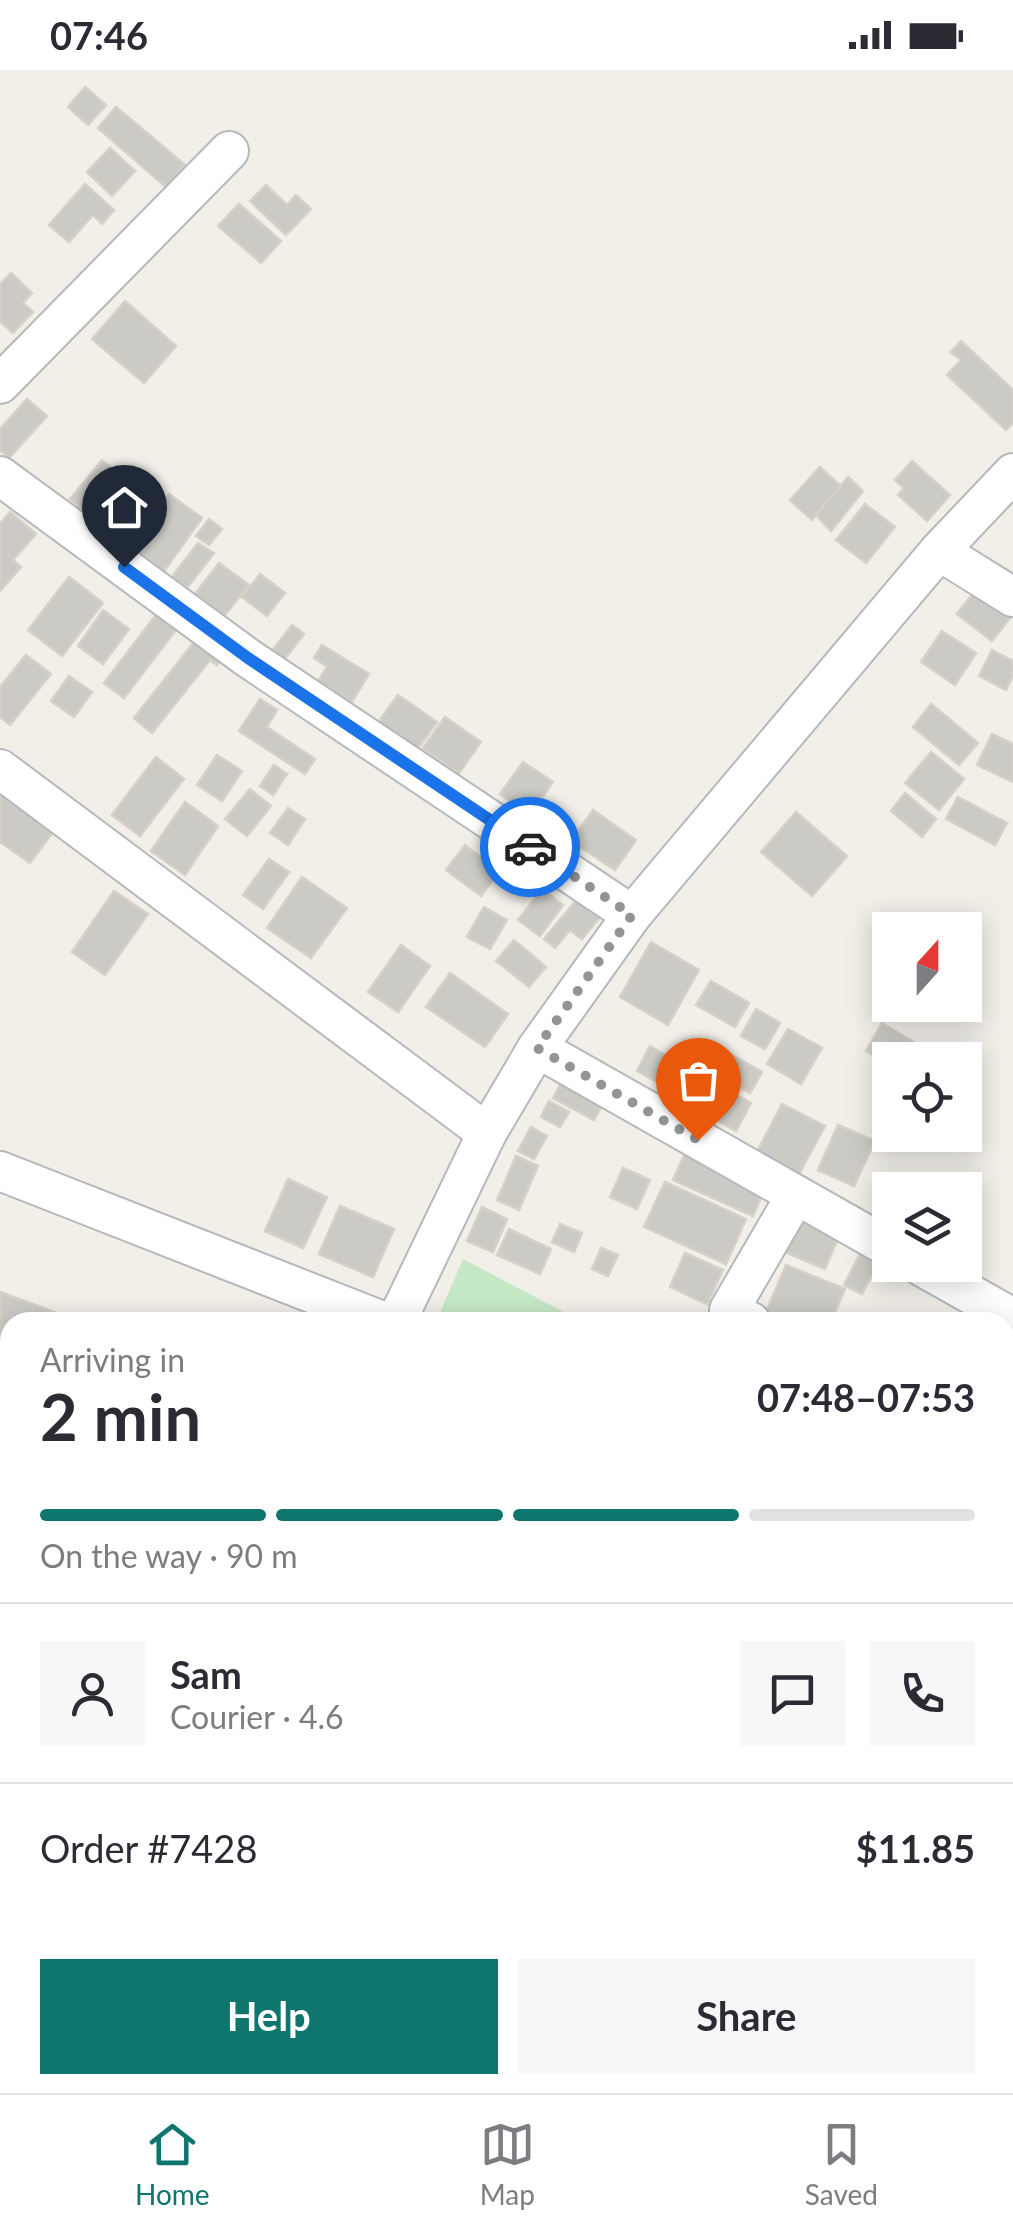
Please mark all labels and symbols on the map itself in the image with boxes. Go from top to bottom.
pin [82,465,167,568]
courier [480,797,580,897]
north arrow [872,912,982,1022]
pin [656,1038,741,1141]

